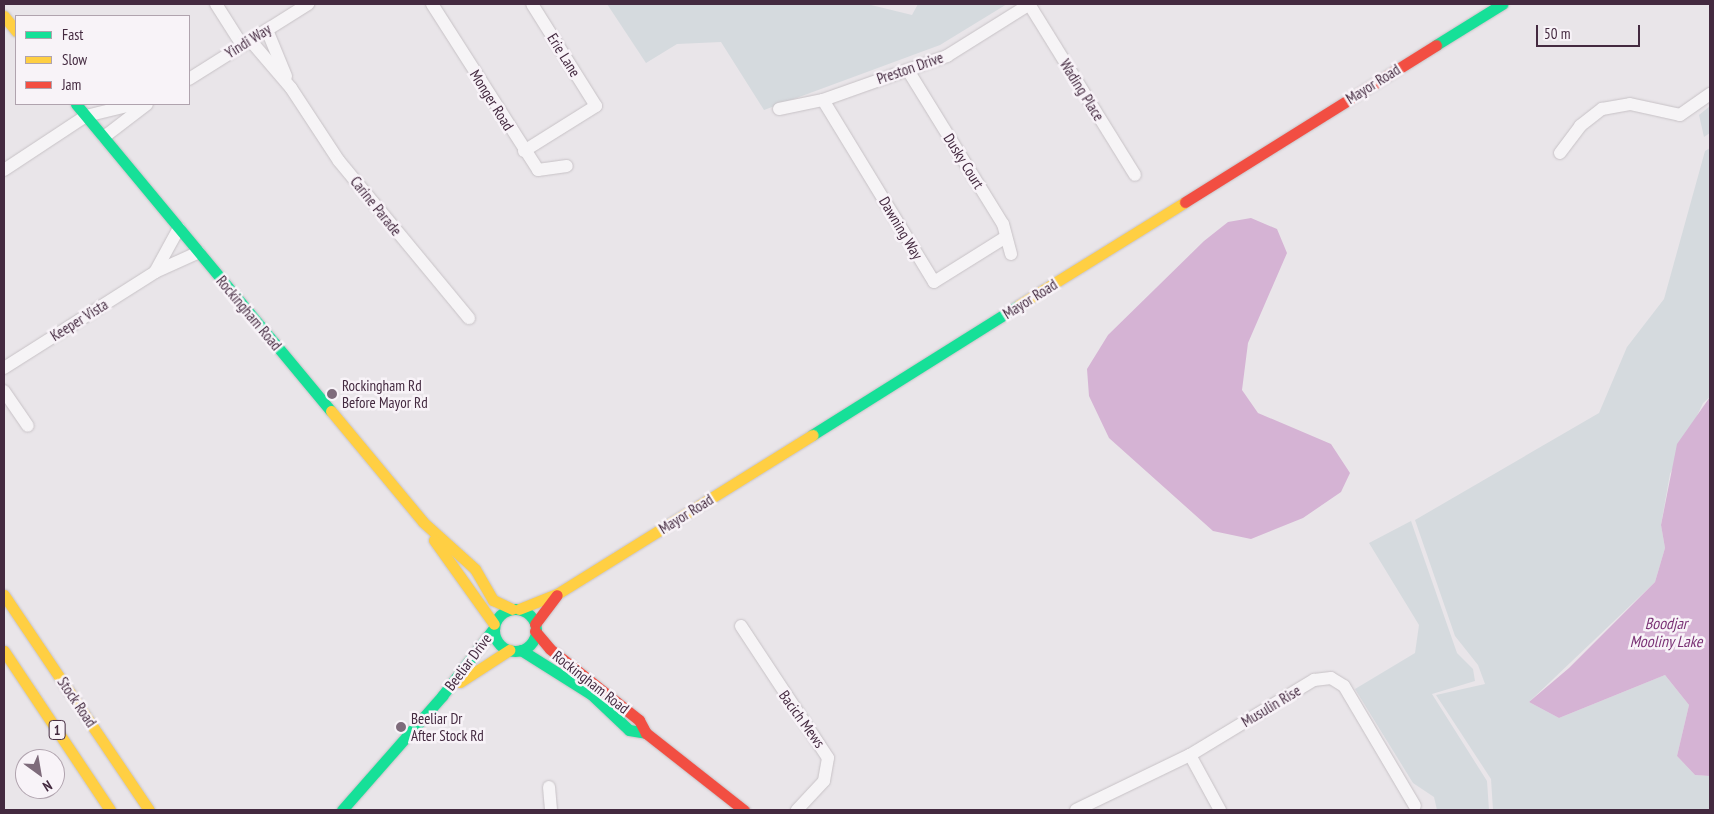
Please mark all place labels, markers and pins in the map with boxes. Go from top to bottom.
place label: Rockingham Rd Before Mayor Rd [342,376,428,411]
marker: Rockingham Rd Before Mayor Rd [326,388,338,400]
place label: Beeliar Dr After Stock Rd [411,709,484,744]
marker: Beeliar Dr After Stock Rd [395,721,407,733]

